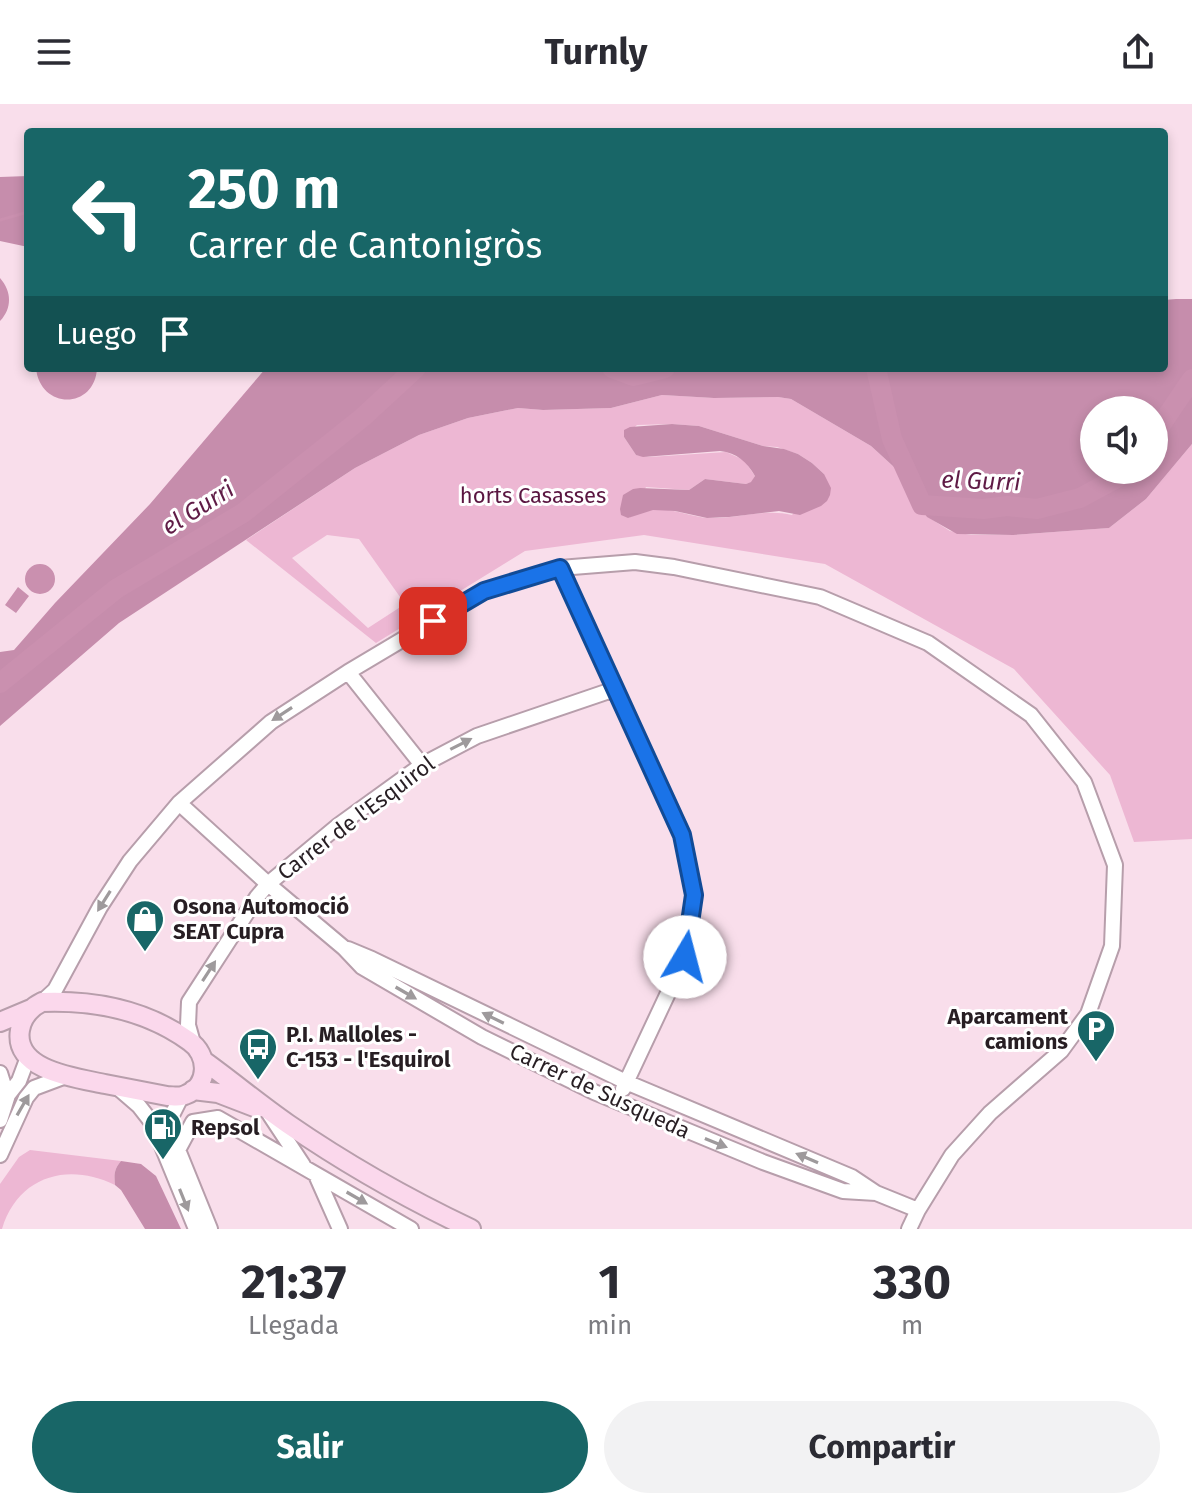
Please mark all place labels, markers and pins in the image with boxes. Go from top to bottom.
pin [399,587,467,655]
place label: Osona Automoció SEAT Cupra [173,893,349,945]
shop icon: Osona Automoció SEAT Cupra [124,898,166,953]
place label: Aparcament camions [947,1003,1068,1055]
parking icon: Aparcament camions [1075,1008,1117,1063]
place label: P.I. Malloles - C-153 - l'Esquirol [286,1021,451,1073]
bus stop icon: P.I. Malloles - C-153 - l'Esquirol [237,1026,279,1081]
fuel station icon: Repsol [142,1106,184,1161]
place label: Repsol [191,1114,260,1141]

